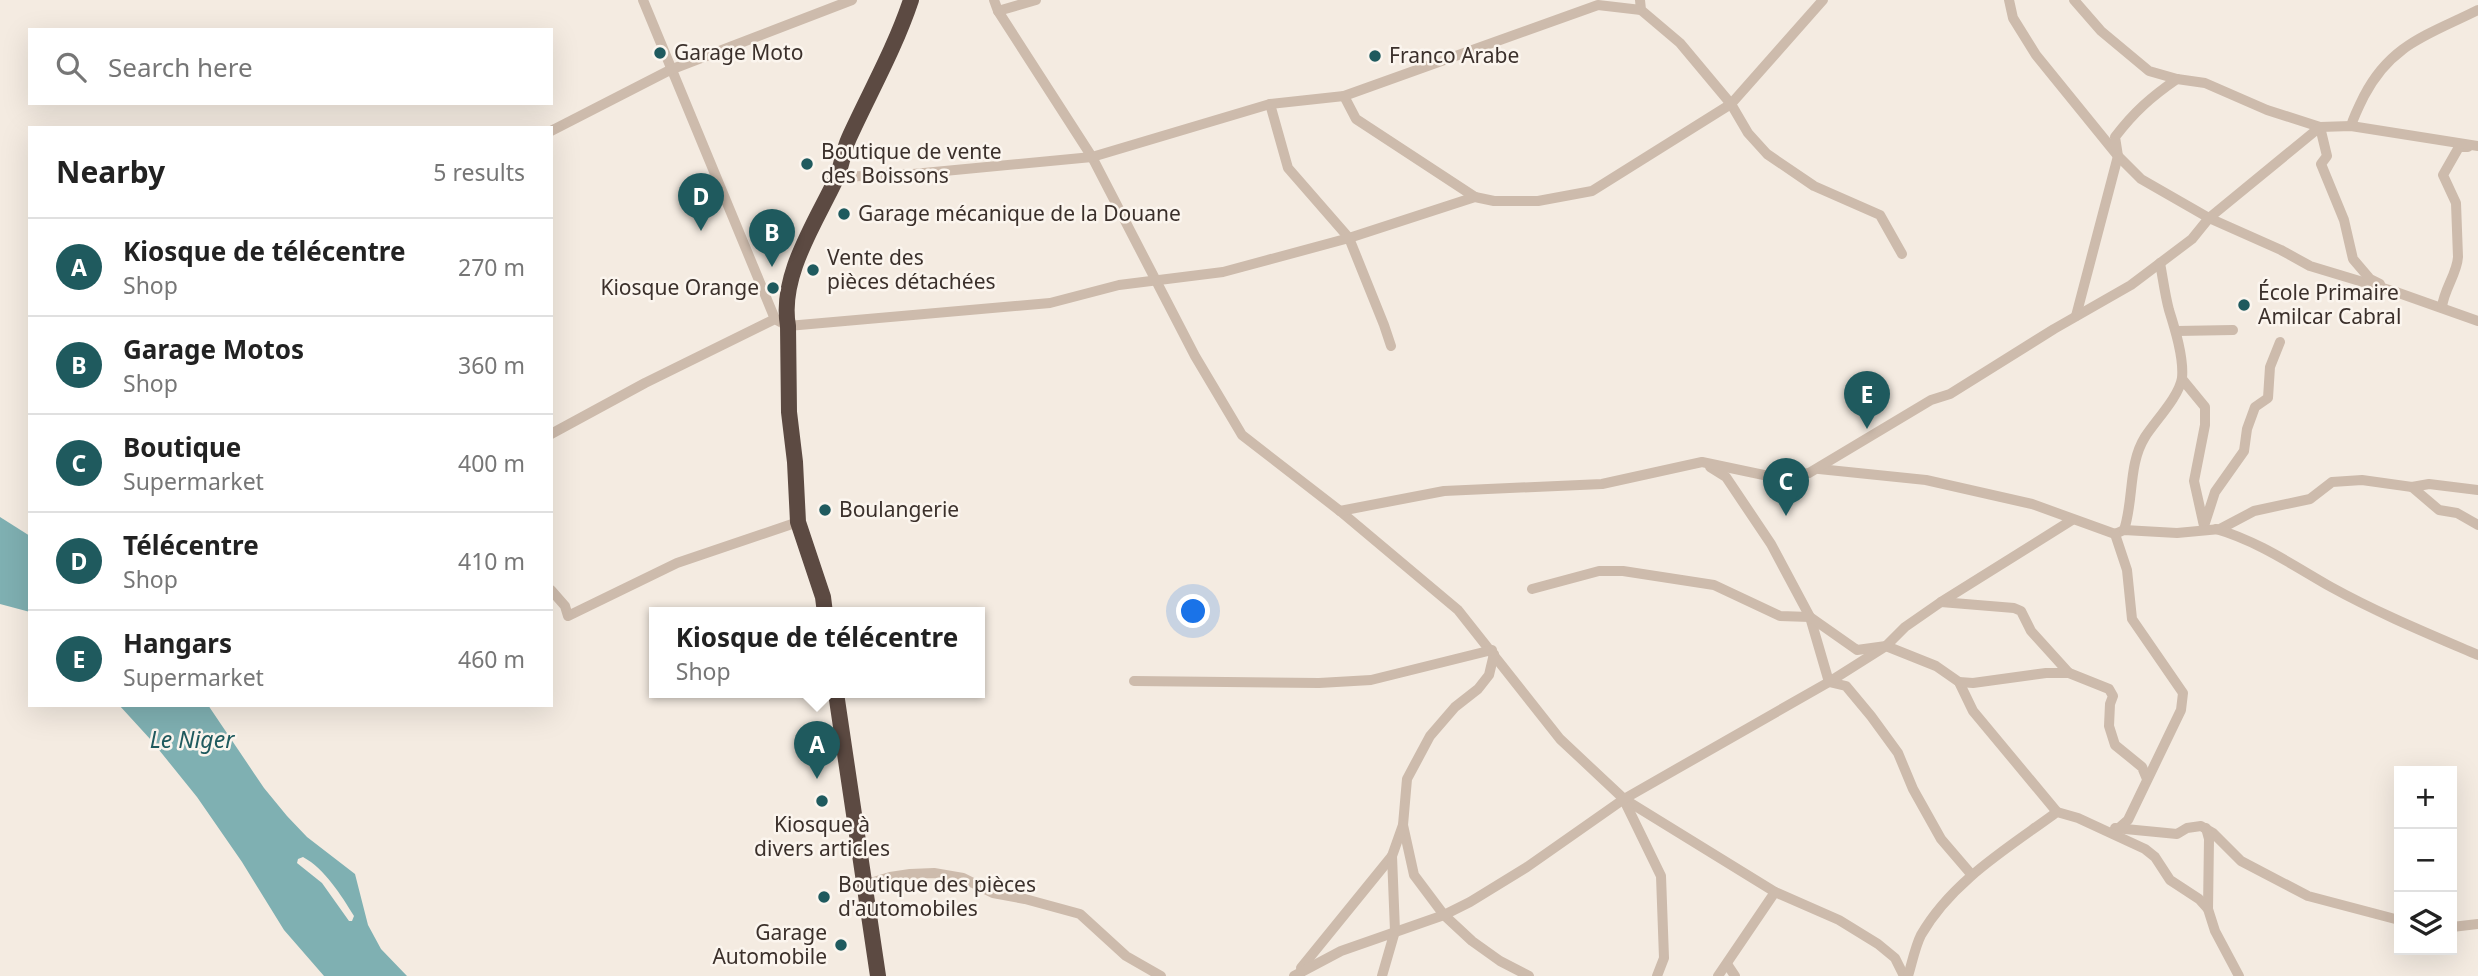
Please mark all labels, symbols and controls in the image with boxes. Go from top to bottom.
search box [28,28,553,105]
place label: Garage Moto [674,38,803,66]
place label: Franco Arabe [1389,41,1519,69]
marker: Garage Moto [652,45,668,61]
icon: search [52,48,90,86]
marker: Franco Arabe [1367,48,1383,64]
text: Search here [108,49,253,85]
place label: Boutique de vente des Boissons [821,137,1002,189]
text: Nearby [56,151,165,192]
text: 5 results [433,156,525,188]
marker: Boutique de vente des Boissons [799,156,815,172]
pin: D [678,173,724,231]
place label: Garage mécanique de la Douane [858,199,1181,227]
marker: Garage mécanique de la Douane [836,206,852,222]
pin: B [749,209,795,267]
text: Kiosque de télécentre [123,233,406,269]
place label: Vente des pièces détachées [827,243,996,295]
text: A [71,251,87,283]
text: 270 m [458,251,525,283]
marker: Vente des pièces détachées [805,262,821,278]
text: Shop [123,269,178,301]
place label: Kiosque Orange [600,273,759,301]
place label: École Primaire Amilcar Cabral [2258,278,2401,330]
marker: Kiosque Orange [765,280,781,296]
marker: École Primaire Amilcar Cabral [2236,297,2252,313]
text: Garage Motos [123,331,304,367]
text: B [71,349,87,381]
text: 360 m [458,349,525,381]
text: Shop [123,367,178,399]
pin: E [1844,371,1890,429]
text: Boutique [123,429,241,465]
text: C [72,447,86,479]
text: 400 m [458,447,525,479]
pin: C [1763,458,1809,516]
text: Supermarket [123,465,264,497]
place label: Boulangerie [839,495,959,523]
marker: Boulangerie [817,502,833,518]
text: Télécentre [123,527,259,563]
text: D [71,545,87,577]
text: 410 m [458,545,525,577]
text: Shop [123,563,178,595]
your location [1176,594,1210,628]
popup [649,607,985,698]
text: Kiosque de télécentre [676,619,958,655]
text: Hangars [123,625,232,661]
text: E [73,643,85,675]
text: 460 m [458,643,525,675]
text: Shop [676,655,731,687]
text: Supermarket [123,661,264,693]
pin: A [794,721,840,779]
water label: Le Niger [150,723,235,755]
map controls [2394,766,2457,955]
button: + [2394,766,2457,829]
marker: Kiosque à divers articles [814,793,830,809]
place label: Kiosque à divers articles [754,810,890,862]
button: − [2394,829,2457,892]
place label: Boutique des pièces d'automobiles [838,870,1036,922]
marker: Boutique des pièces d'automobiles [816,889,832,905]
button: layers [2394,892,2457,955]
place label: Garage Automobile [712,918,827,970]
marker: Garage Automobile [833,937,849,953]

